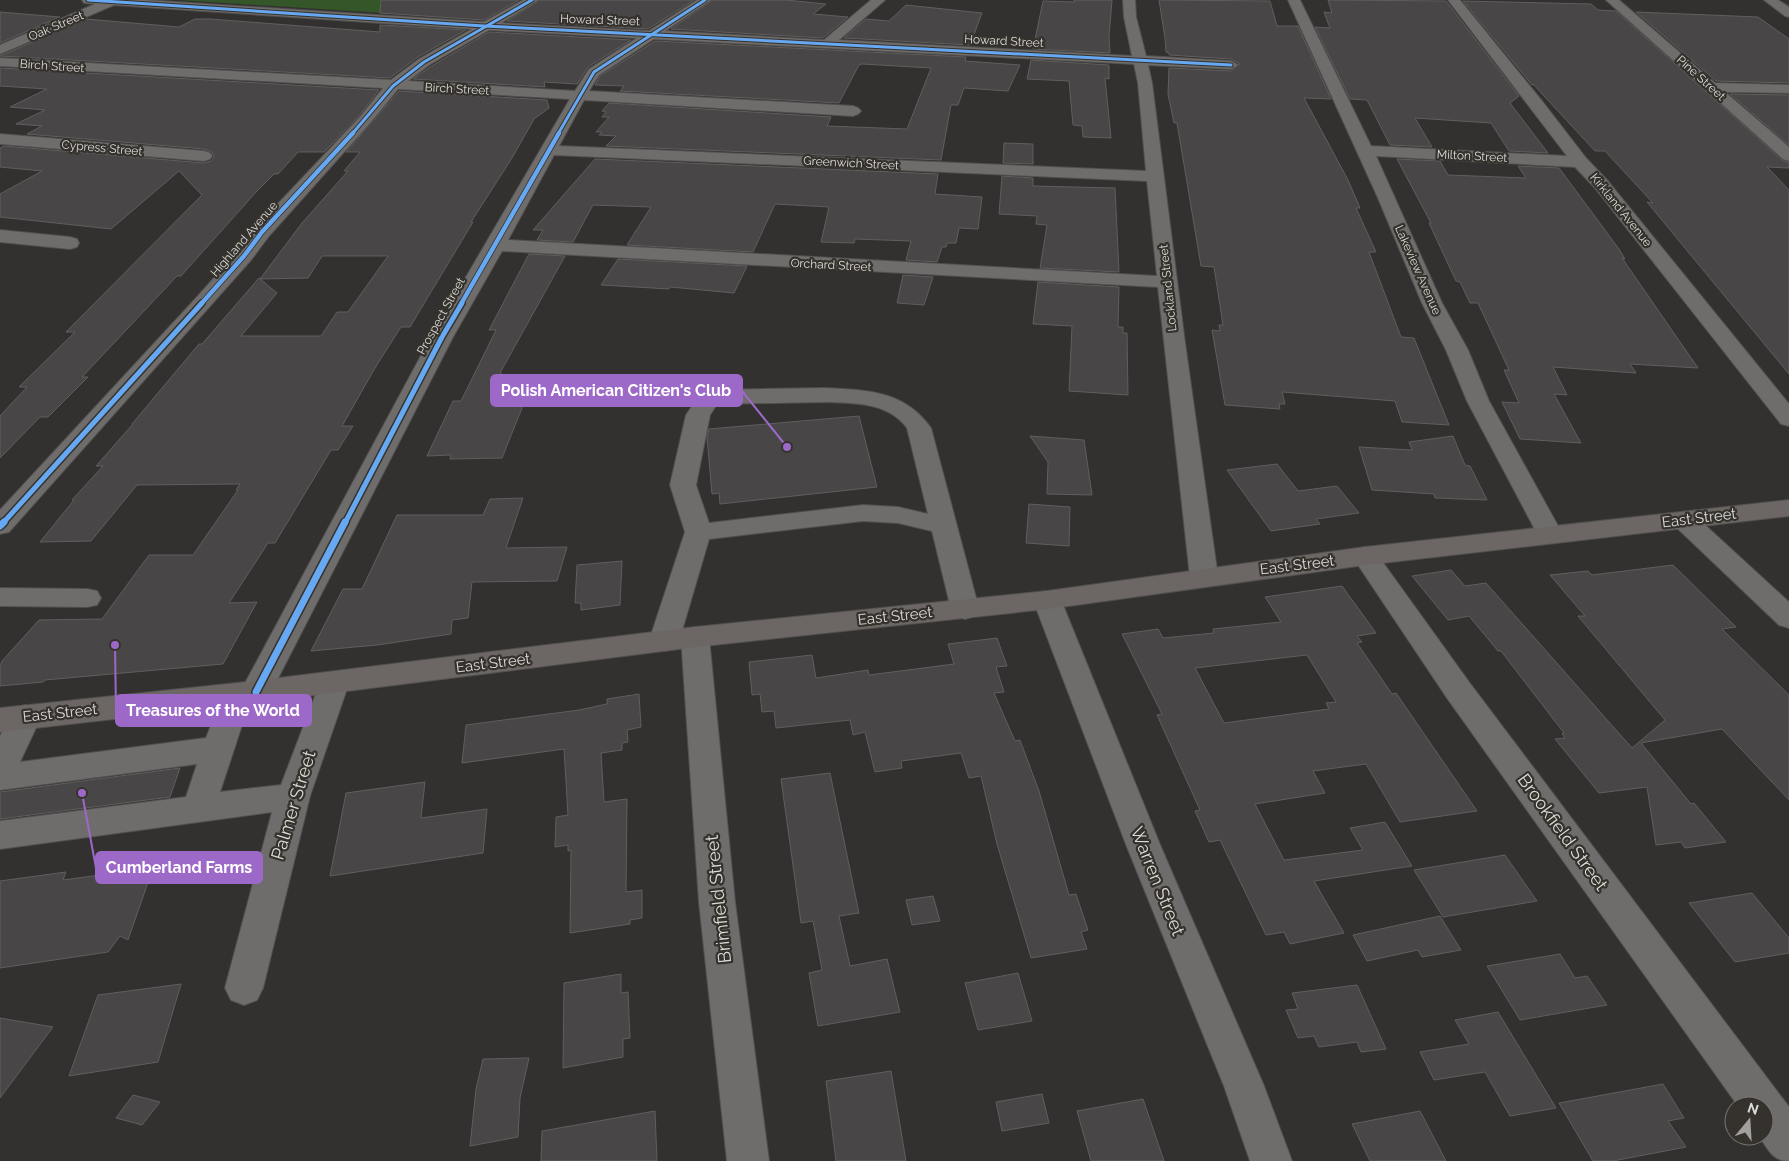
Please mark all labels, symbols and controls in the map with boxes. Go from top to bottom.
street label: Oak Street [26,8,86,44]
street label: Howard Street [560,12,640,28]
street label: Howard Street [964,32,1044,50]
street label: Pine Street [1674,53,1728,103]
street label: Birch Street [19,57,85,75]
street label: Birch Street [424,80,490,98]
street label: Cypress Street [61,137,143,159]
street label: Milton Street [1436,147,1508,165]
street label: Greenwich Street [803,154,899,172]
street label: Kirkland Avenue [1587,171,1655,249]
street label: Highland Avenue [208,199,280,279]
street label: Lakeview Avenue [1392,223,1444,317]
street label: Lockland Street [1156,244,1180,332]
street label: Orchard Street [790,256,872,274]
street label: Prospect Street [414,275,468,357]
callout: Polish American Citizen's Club [491,375,742,406]
text: Polish American Citizen's Club [501,381,731,400]
street label: East Street [1661,504,1737,532]
street label: East Street [1259,551,1335,579]
street label: East Street [857,603,933,629]
street label: East Street [455,649,531,677]
callout: Treasures of the World [116,695,311,726]
street label: East Street [22,700,98,726]
text: Treasures of the World [126,701,300,720]
street label: Palmer Street [266,748,320,862]
street label: Brookfield Street [1514,770,1612,894]
street label: Warren Street [1127,823,1189,939]
street label: Brimfield Street [701,834,735,964]
callout: Cumberland Farms [96,852,262,883]
text: Cumberland Farms [106,858,252,877]
north arrow [1724,1096,1774,1146]
text: N [1745,1099,1761,1118]

